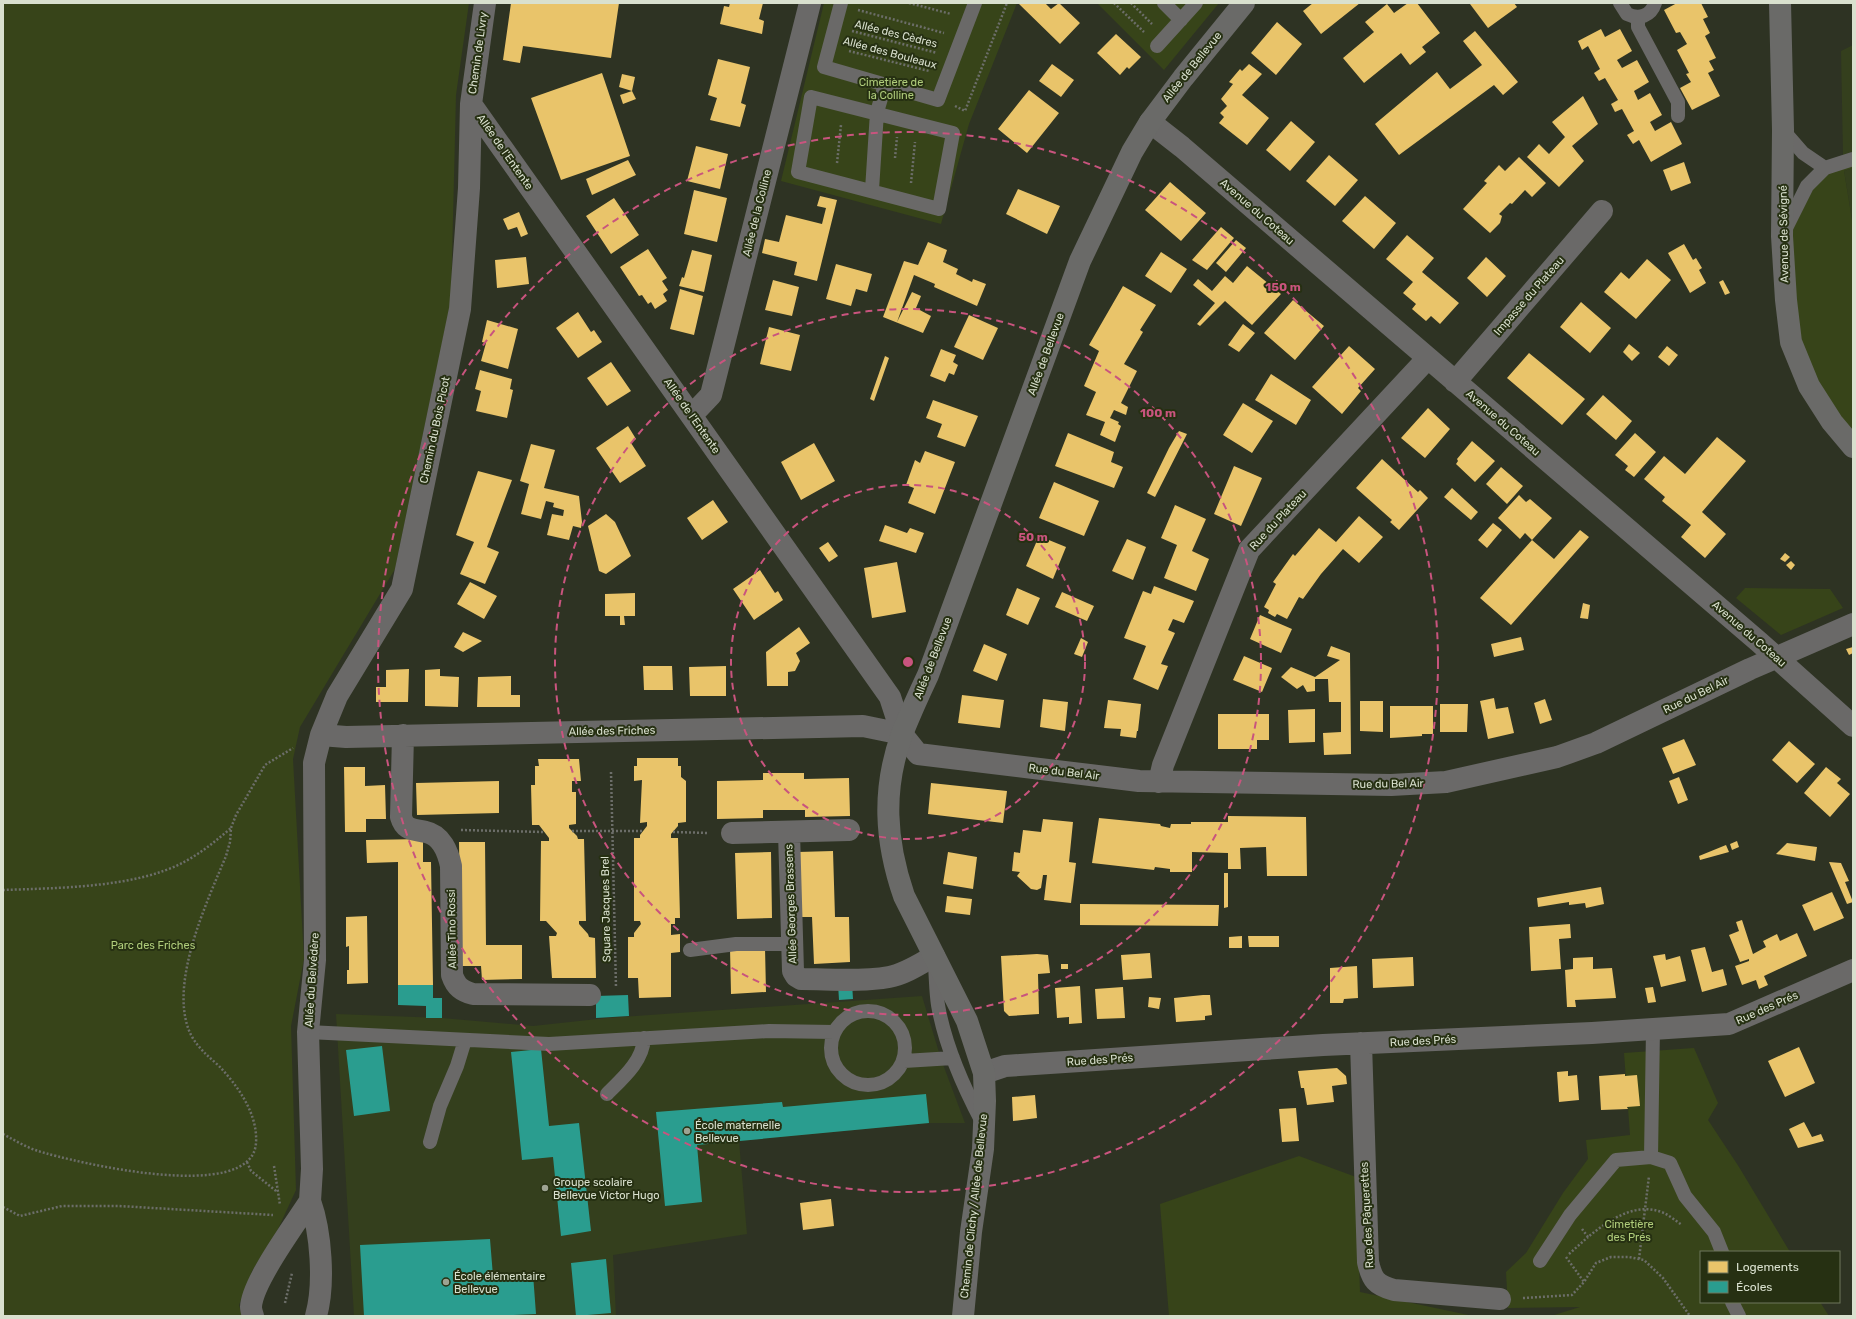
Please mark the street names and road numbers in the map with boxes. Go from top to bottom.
street label: Chemin de Livry [466,11,490,95]
street label: Allée des Cèdres [853,17,939,51]
street label: Allée de Bellevue [1160,29,1224,105]
street label: Allée des Bouleaux [842,34,938,72]
street label: Allée de l'Entente [474,112,536,192]
street label: Allée de la Colline [740,168,774,258]
street label: Avenue du Coteau [1217,176,1297,248]
street label: Avenue de Sévigné [1777,185,1791,283]
street label: Impasse du Plateau [1491,254,1567,338]
street label: Allée de Bellevue [1025,311,1067,397]
street label: Chemin du Bois Picot [417,375,453,485]
street label: Allée de l'Entente [661,376,723,456]
street label: Avenue du Coteau [1463,387,1543,459]
street label: Rue du Plateau [1247,487,1309,553]
street label: Avenue du Coteau [1709,598,1789,670]
street label: Allée de Bellevue [911,615,955,701]
street label: Rue du Bel Air [1661,673,1732,716]
street label: Allée des Friches [569,724,656,738]
street label: Rue du Bel Air [1028,761,1101,783]
street label: Rue du Bel Air [1352,777,1425,791]
street label: Allée Georges Brassens [782,843,800,964]
street label: Square Jacques Brel [599,856,613,962]
street label: Allée Tino Rossi [445,889,459,969]
street label: Allée du Belvédère [302,932,322,1028]
street label: Rue des Prés [1734,988,1800,1027]
street label: Rue des Prés [1389,1033,1457,1049]
street label: Rue des Prés [1066,1051,1134,1069]
street label: Chemin de Clichy / Allée de Bellevue [958,1113,990,1299]
street label: Rue des Pâquerettes [1358,1161,1376,1269]

